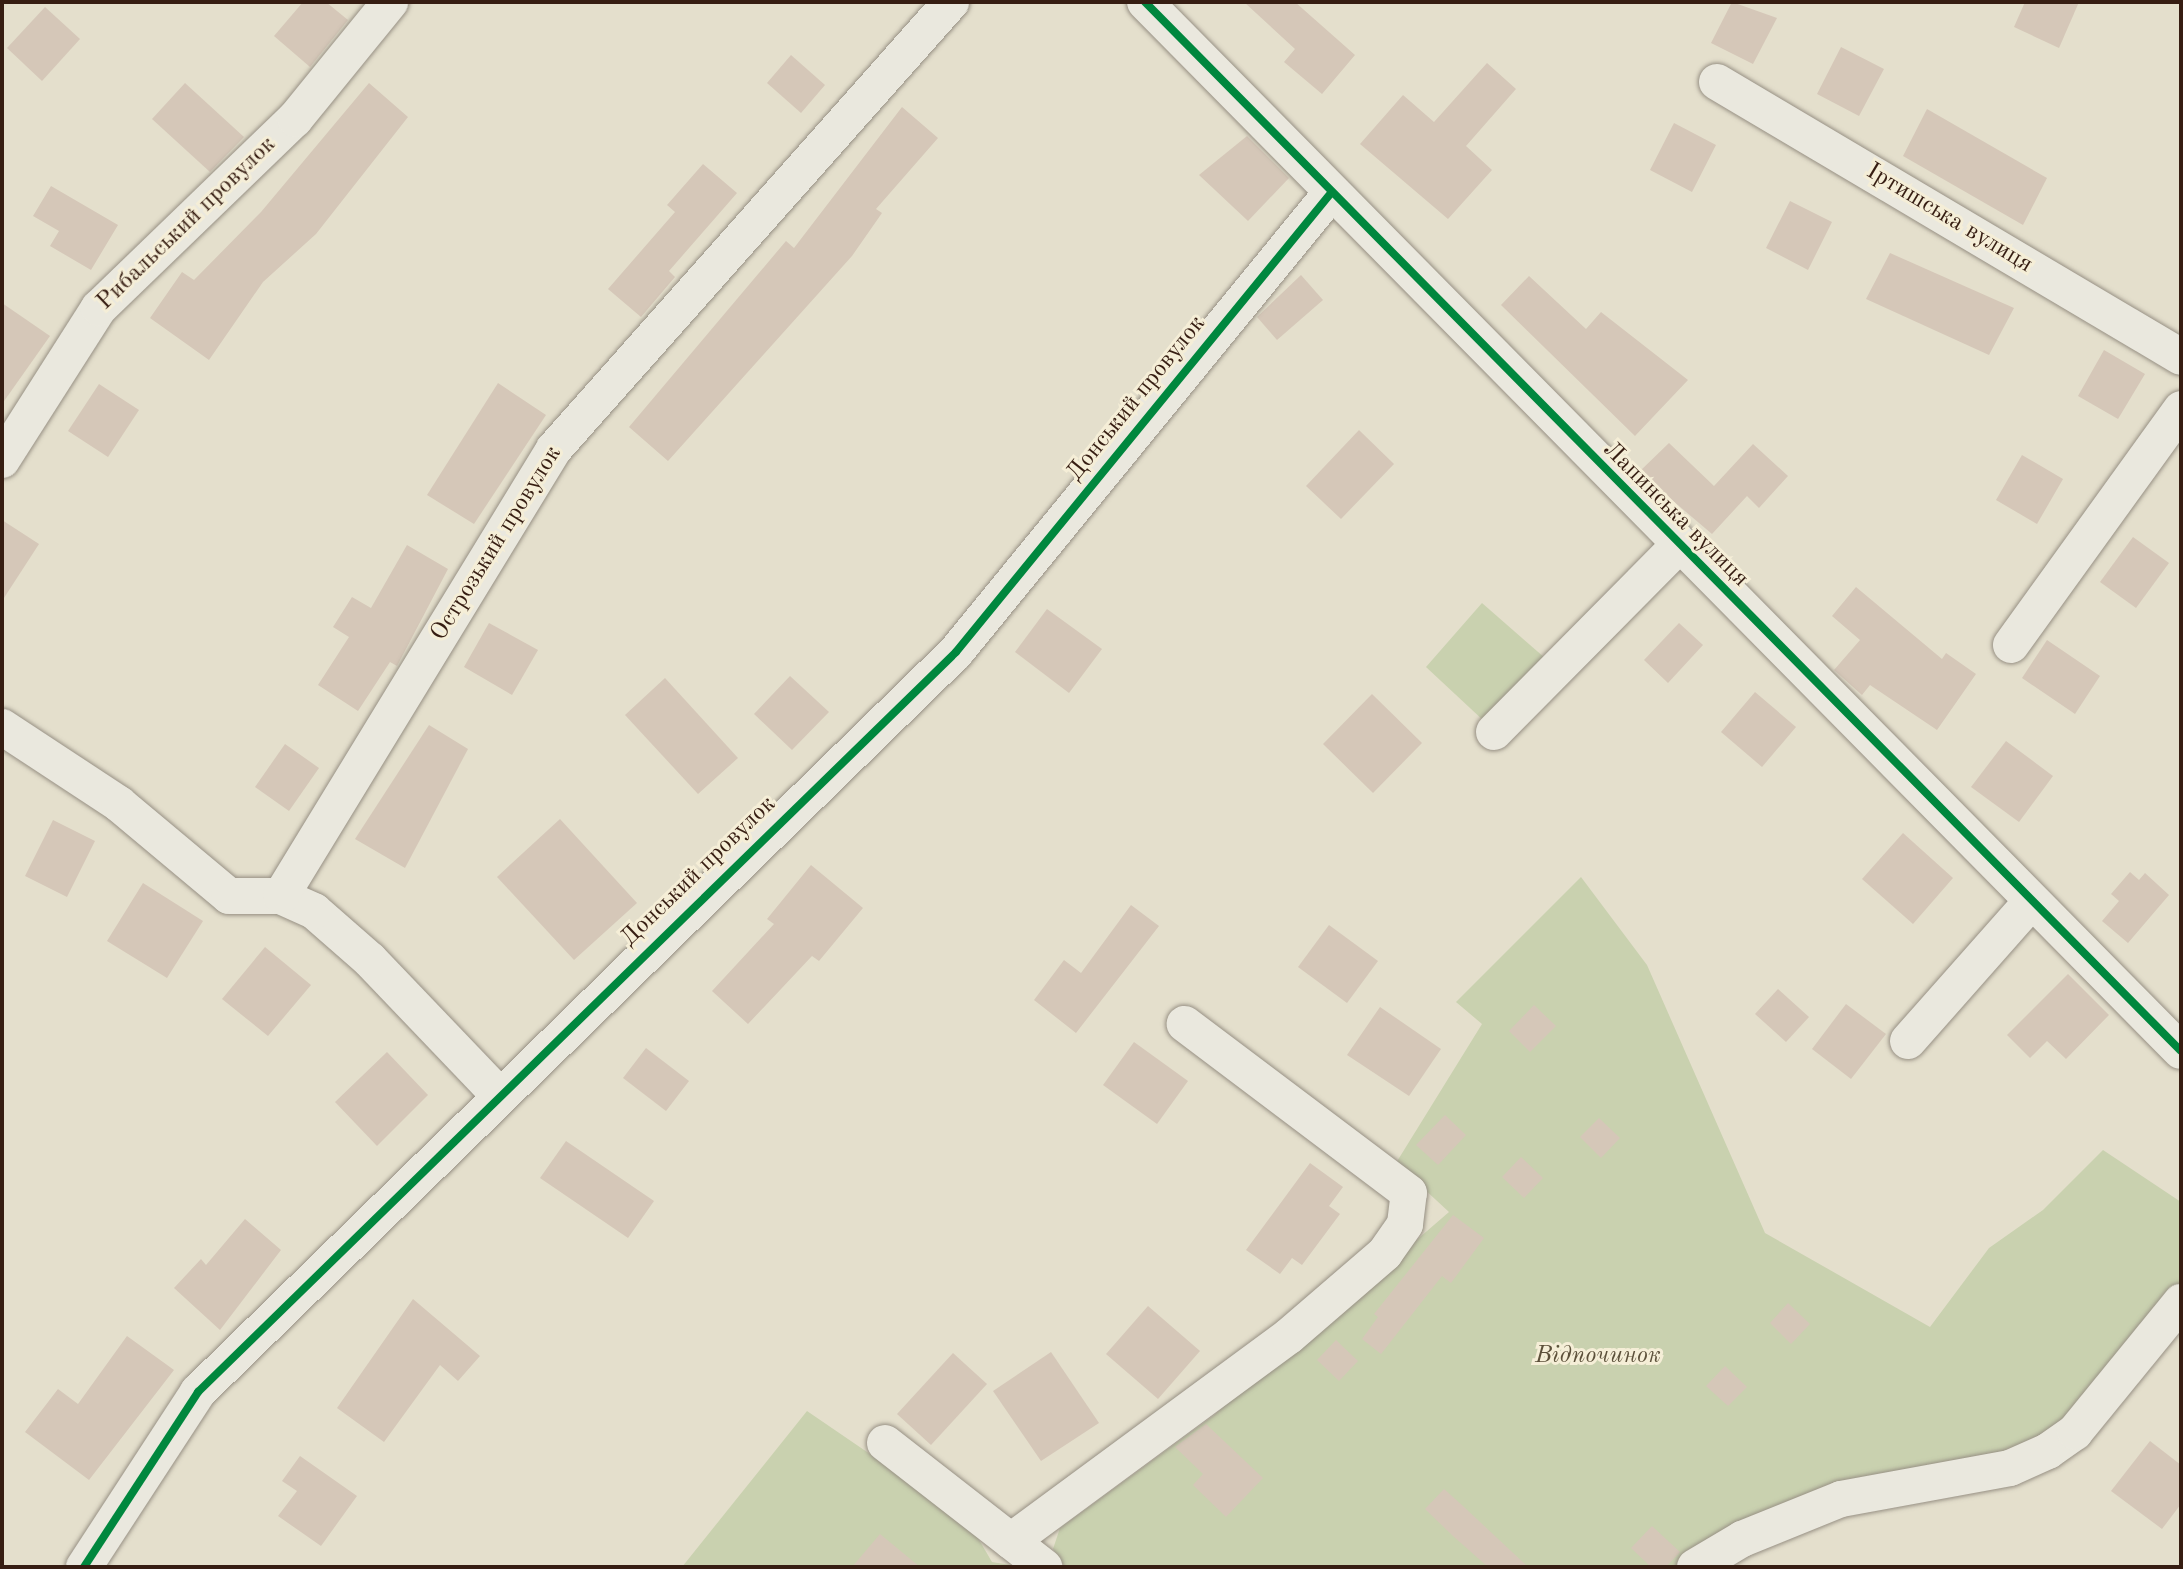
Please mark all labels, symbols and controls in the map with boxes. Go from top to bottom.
street label: Рибальський провулок [92,131,282,317]
street label: Іртишська вулиця [1861,158,2037,280]
street label: Донський провулок [1062,311,1212,487]
street label: Лапинська вулиця [1596,436,1754,594]
street label: Острозький провулок [425,441,569,647]
street label: Донський провулок [616,791,782,953]
park label: Відпочинок [1535,1343,1661,1371]

